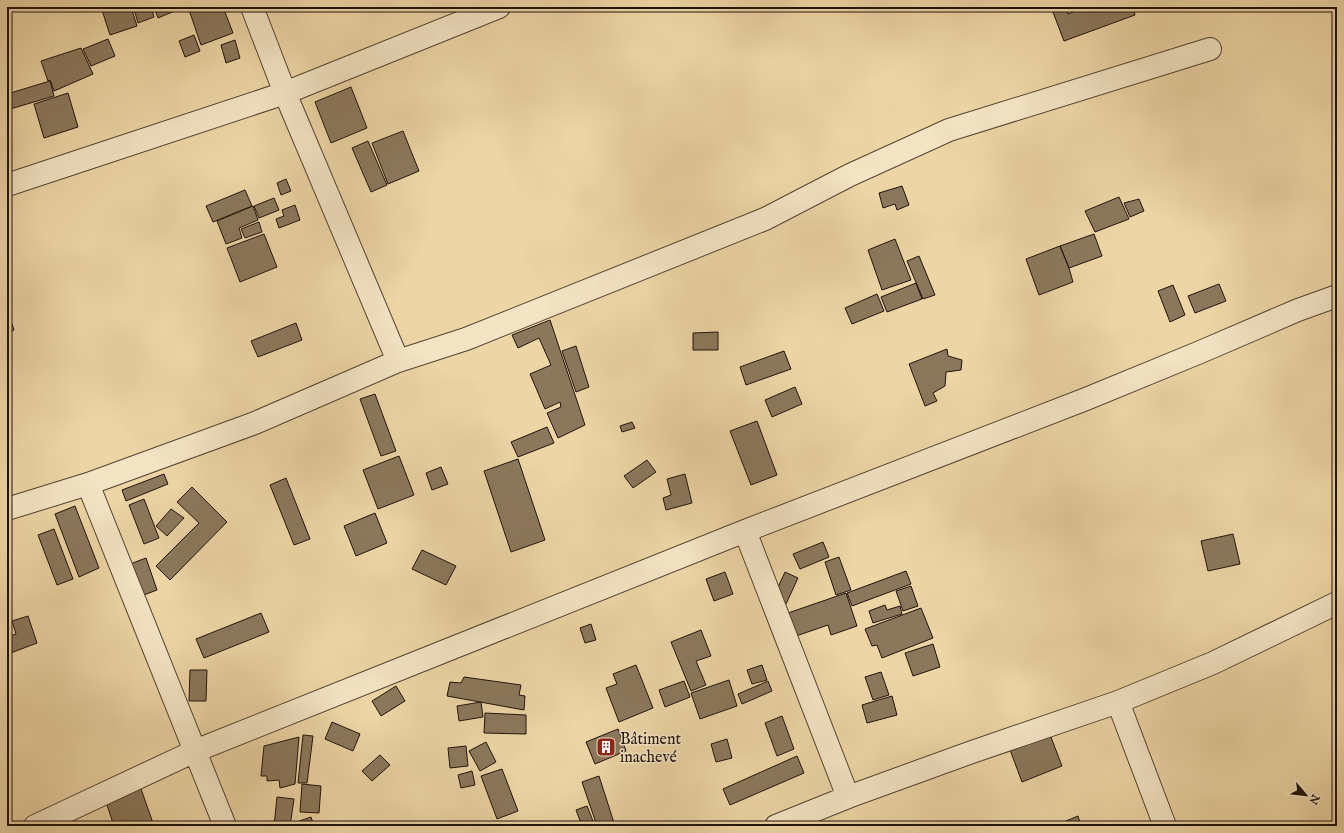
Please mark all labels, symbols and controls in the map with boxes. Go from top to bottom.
place label: Bâtiment inachevé [620,730,681,768]
building icon: Bâtiment inachevé [595,736,617,758]
north arrow [1286,775,1326,815]
text: N [1305,791,1323,807]

